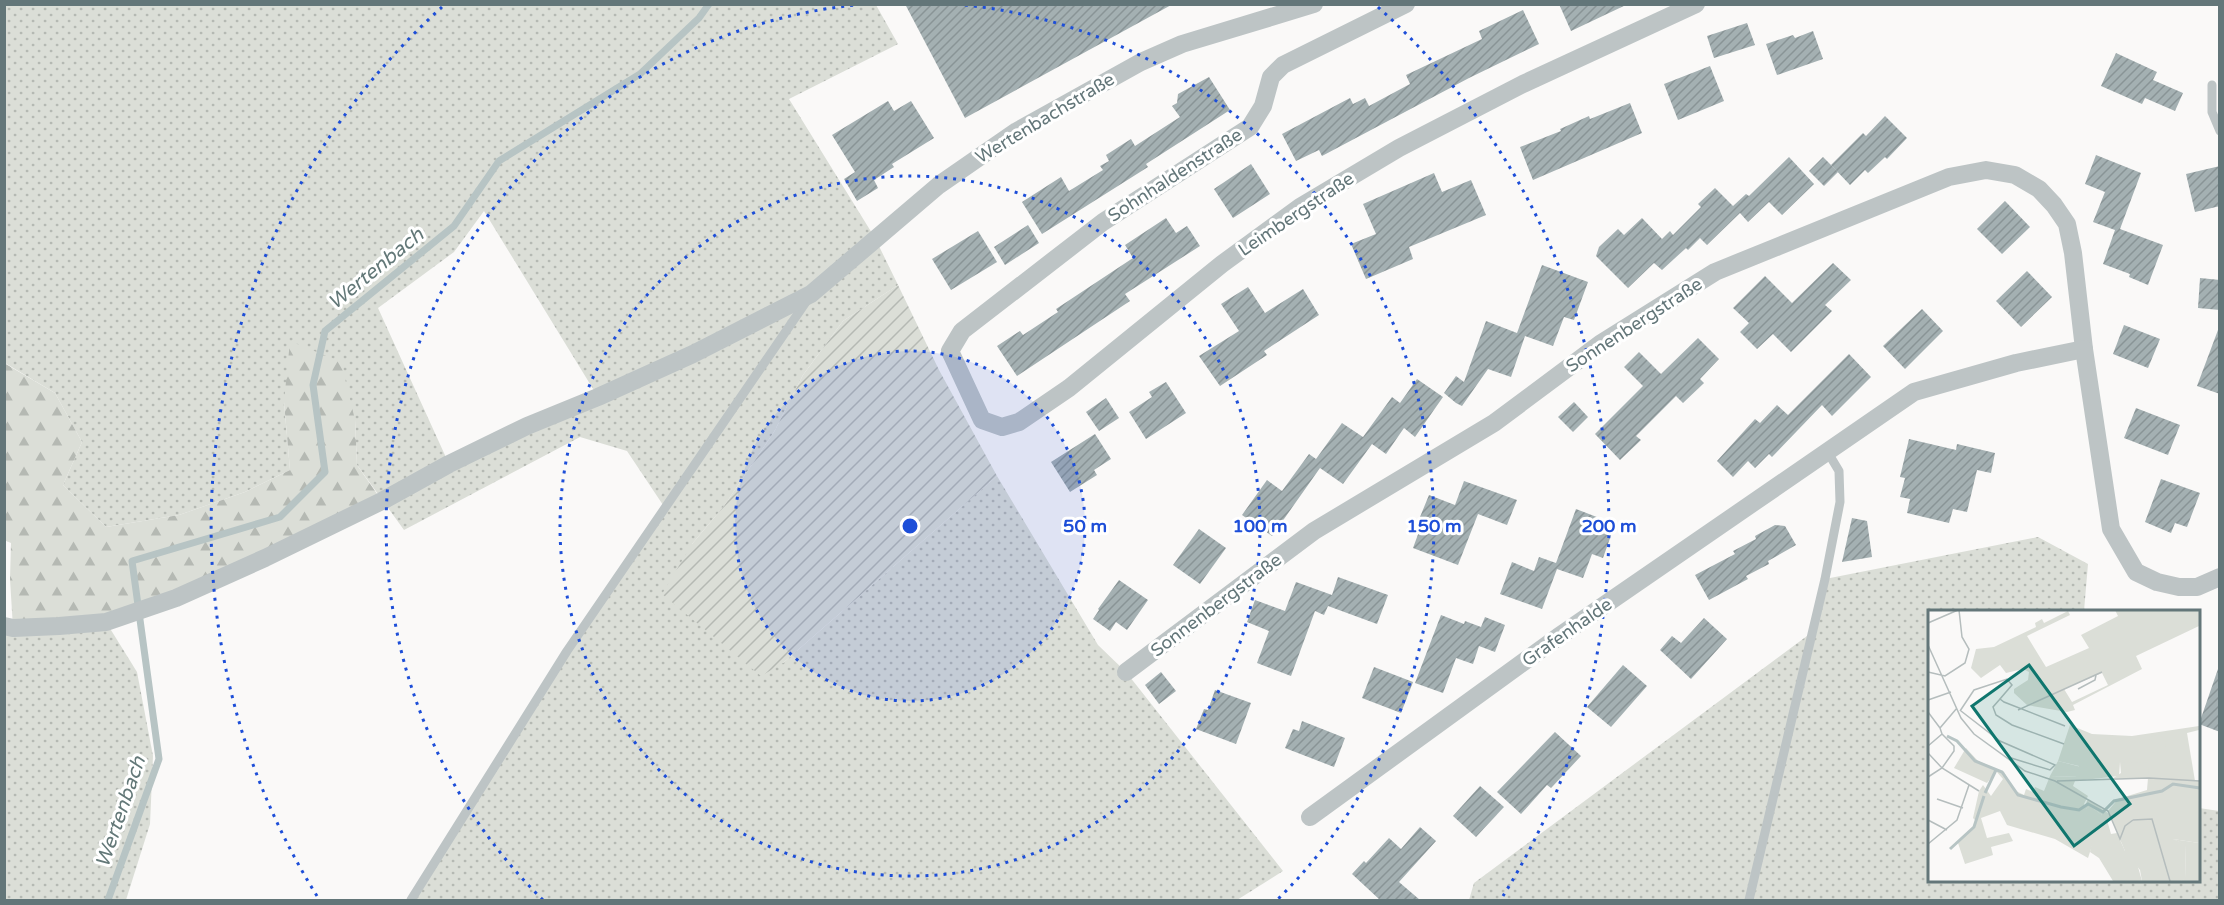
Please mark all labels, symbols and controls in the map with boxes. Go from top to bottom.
street label: Wertenbachstraße [972,68,1118,168]
street label: Sohnhaldenstraße [1104,123,1246,227]
street label: Leimbergstraße [1234,167,1358,261]
water label: Wertenbach [323,223,429,315]
street label: Sonnenbergstraße [1562,273,1706,377]
text: 50 m [1063,515,1107,537]
text: 100 m [1232,515,1288,537]
text: 150 m [1406,515,1462,537]
text: 200 m [1581,515,1637,537]
centre of rings [900,516,920,536]
street label: Sonnenbergstraße [1146,549,1286,661]
street label: Grafenhalde [1518,593,1616,671]
inset map [1928,610,2200,881]
water label: Wertenbach [91,752,151,871]

